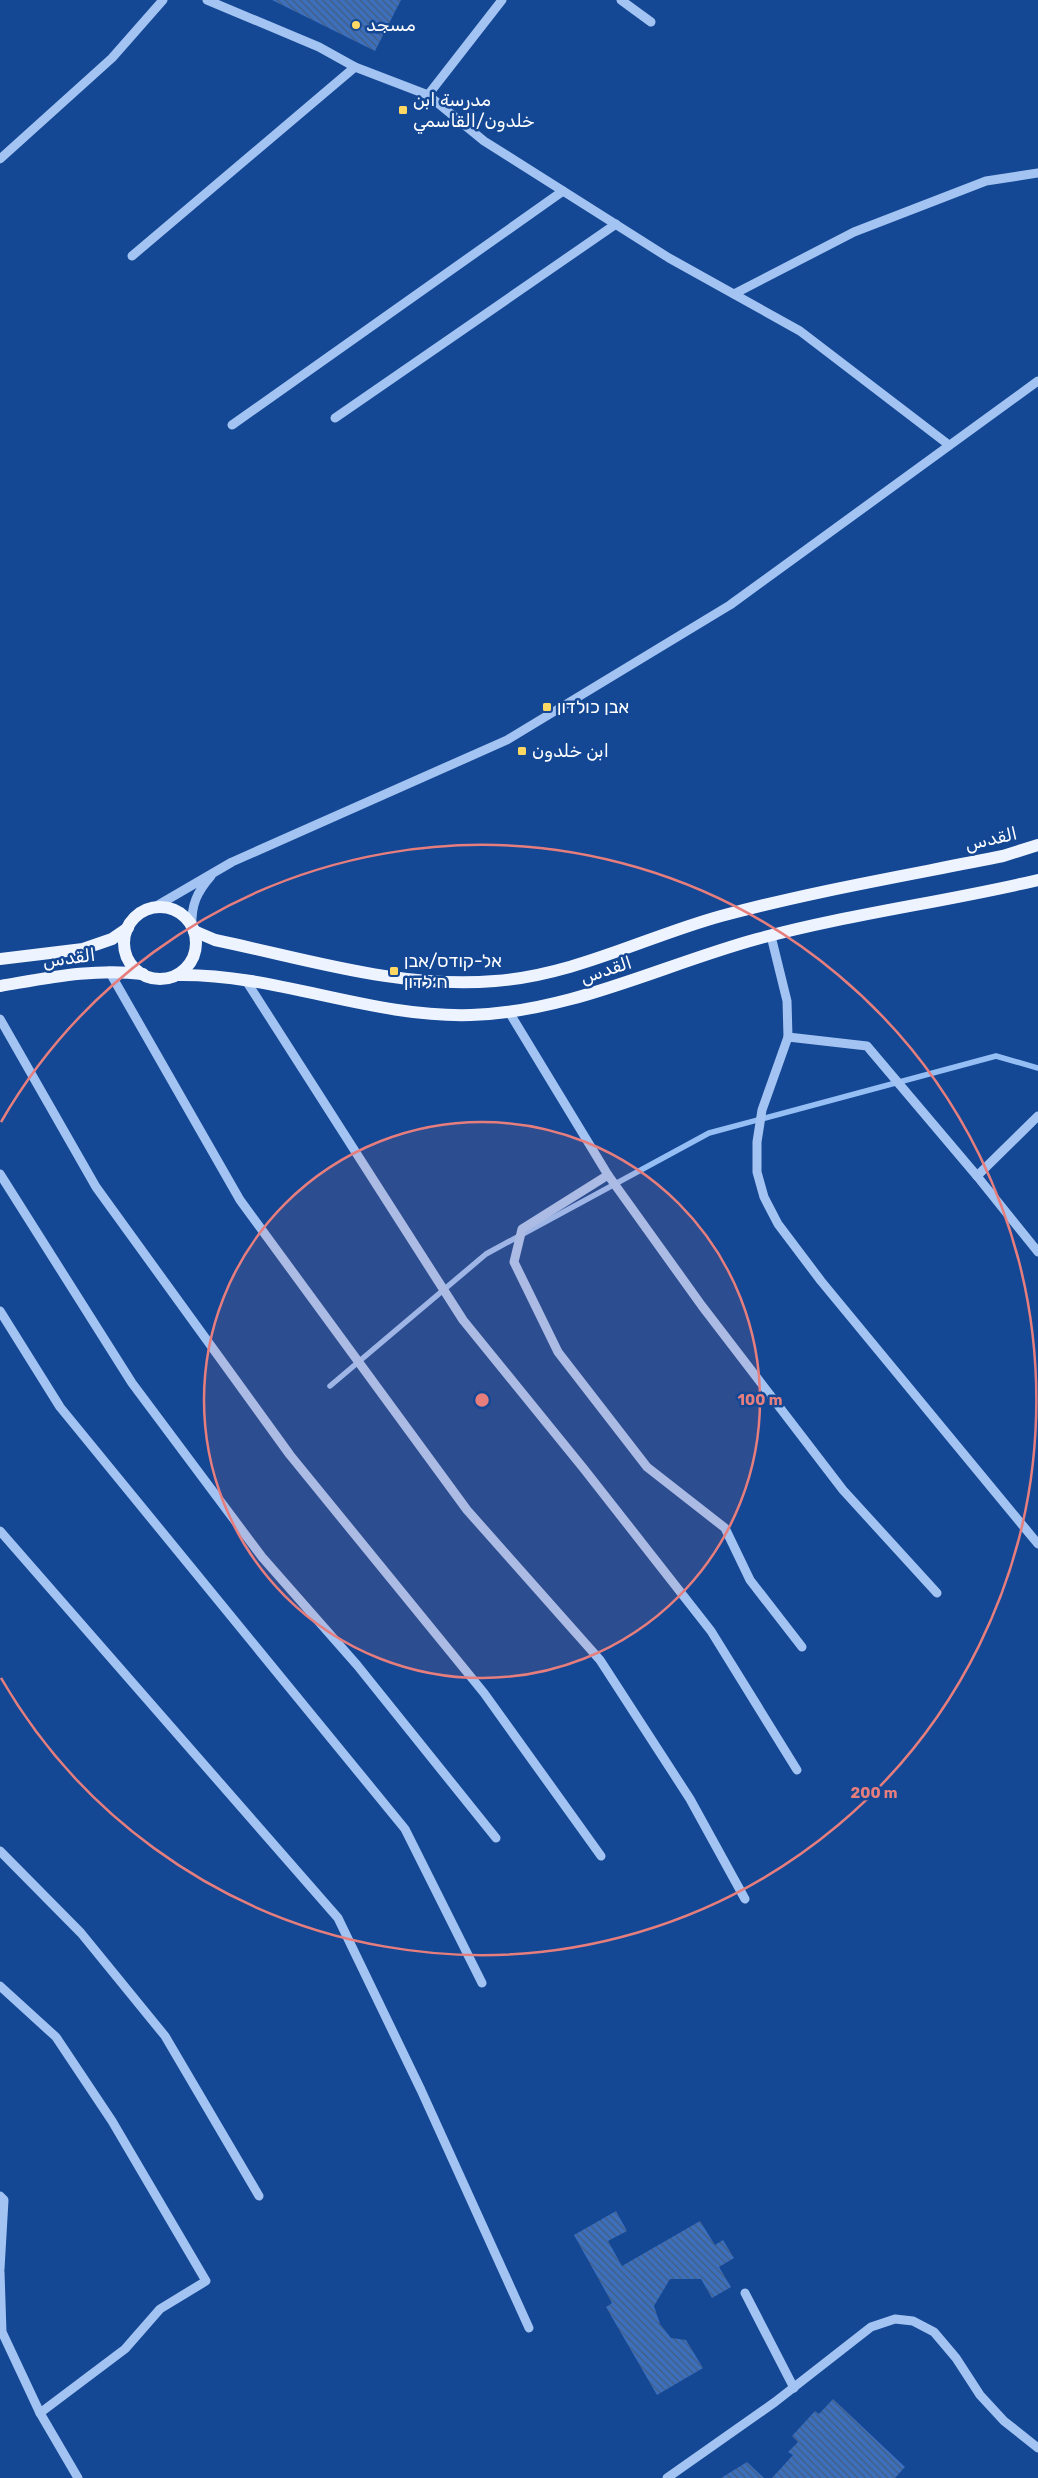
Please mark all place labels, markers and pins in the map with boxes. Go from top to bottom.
place label: مسجد [366,14,416,36]
marker: مسجد [350,19,362,31]
place label: مدرسة ابن خلدون/القاسمي [413,89,535,134]
marker: مدرسة ابن خلدون/القاسمي [397,104,409,116]
place label: אבן כולדון [557,696,629,718]
marker: אבן כולדון [541,701,553,713]
place label: ابن خلدون [532,740,609,762]
marker: ابن خلدون [516,745,528,757]
place label: אל-קודס/אבן ח׳לדון [404,950,502,993]
marker: אל-קודס/אבן ח׳לדון [388,965,400,977]
centre of rings [473,1391,491,1409]

